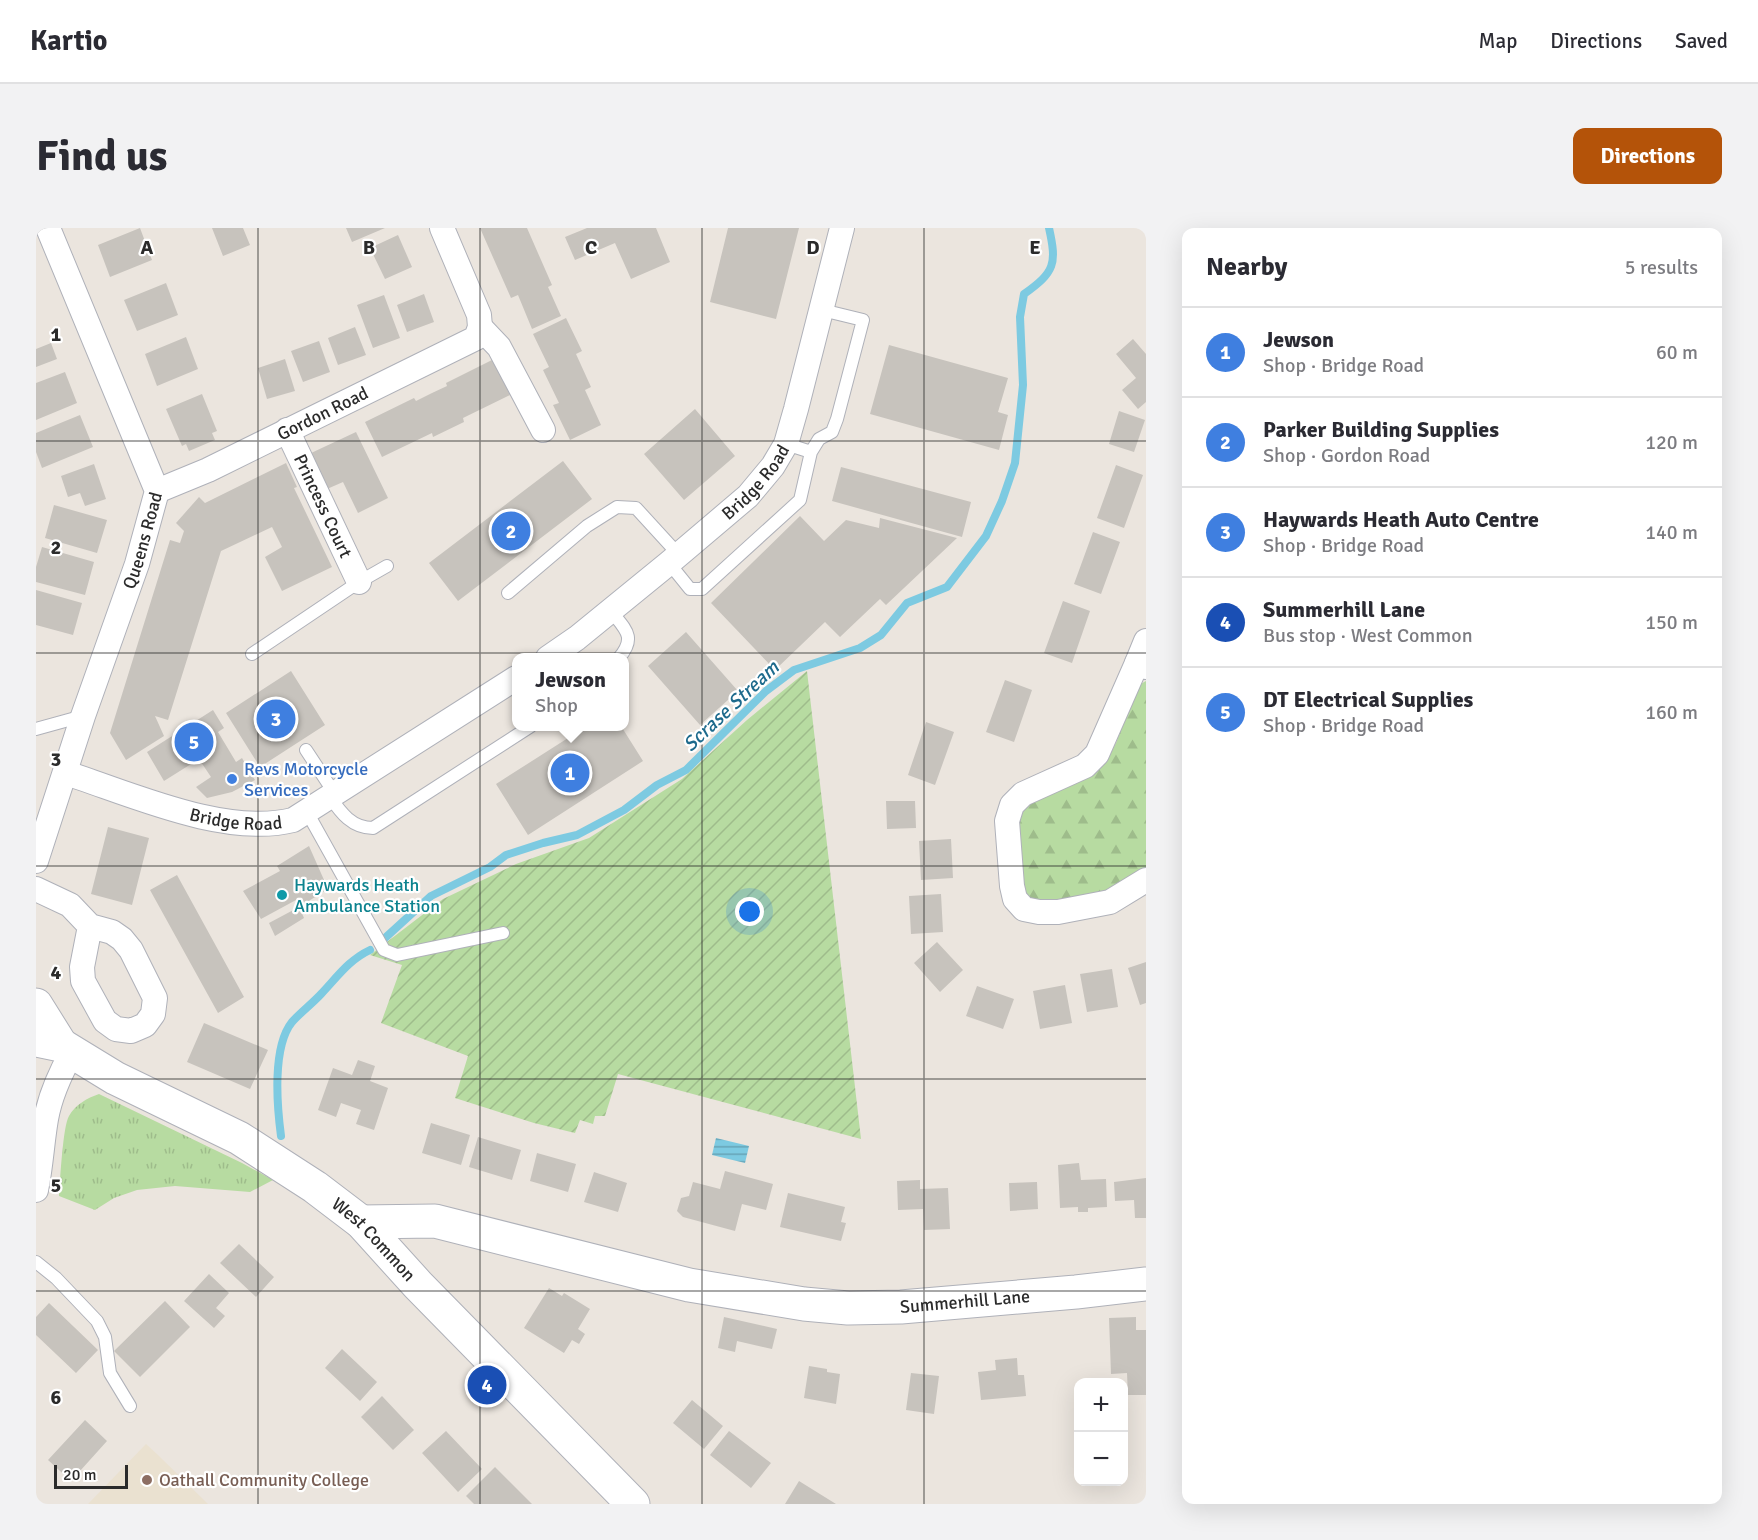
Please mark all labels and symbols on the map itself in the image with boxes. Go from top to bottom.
text: A [141,235,154,260]
text: B [363,235,375,260]
text: C [585,235,597,260]
text: D [806,235,820,260]
text: E [1029,235,1041,260]
text: 1 [51,322,62,347]
street label: Gordon Road [274,382,372,445]
street label: Bridge Road [717,441,794,524]
street label: Princess Court [289,451,357,561]
street label: Queens Road [118,490,167,592]
pin: 2 [492,508,530,554]
text: 2 [51,535,61,560]
water label: Scrase Stream [678,654,785,757]
pin: 3 [256,696,296,742]
pin: 5 [174,720,214,764]
text: 3 [51,747,61,772]
pin: 1 [550,750,590,796]
place label: Revs Motorcycle Services [244,758,368,801]
marker: Revs Motorcycle Services [225,772,239,786]
street label: Bridge Road [187,803,283,835]
place label: Haywards Heath Ambulance Station [294,874,440,917]
marker: Haywards Heath Ambulance Station [275,888,289,902]
your location [735,897,764,926]
text: 4 [51,960,62,985]
text: 5 [51,1173,61,1198]
street label: West Common [328,1193,420,1286]
street label: Summerhill Lane [899,1285,1031,1318]
pin: 4 [468,1362,506,1408]
text: 6 [51,1385,62,1410]
scale bar [54,1462,128,1490]
place label: Oathall Community College [159,1469,369,1491]
marker: Oathall Community College [140,1473,154,1487]

